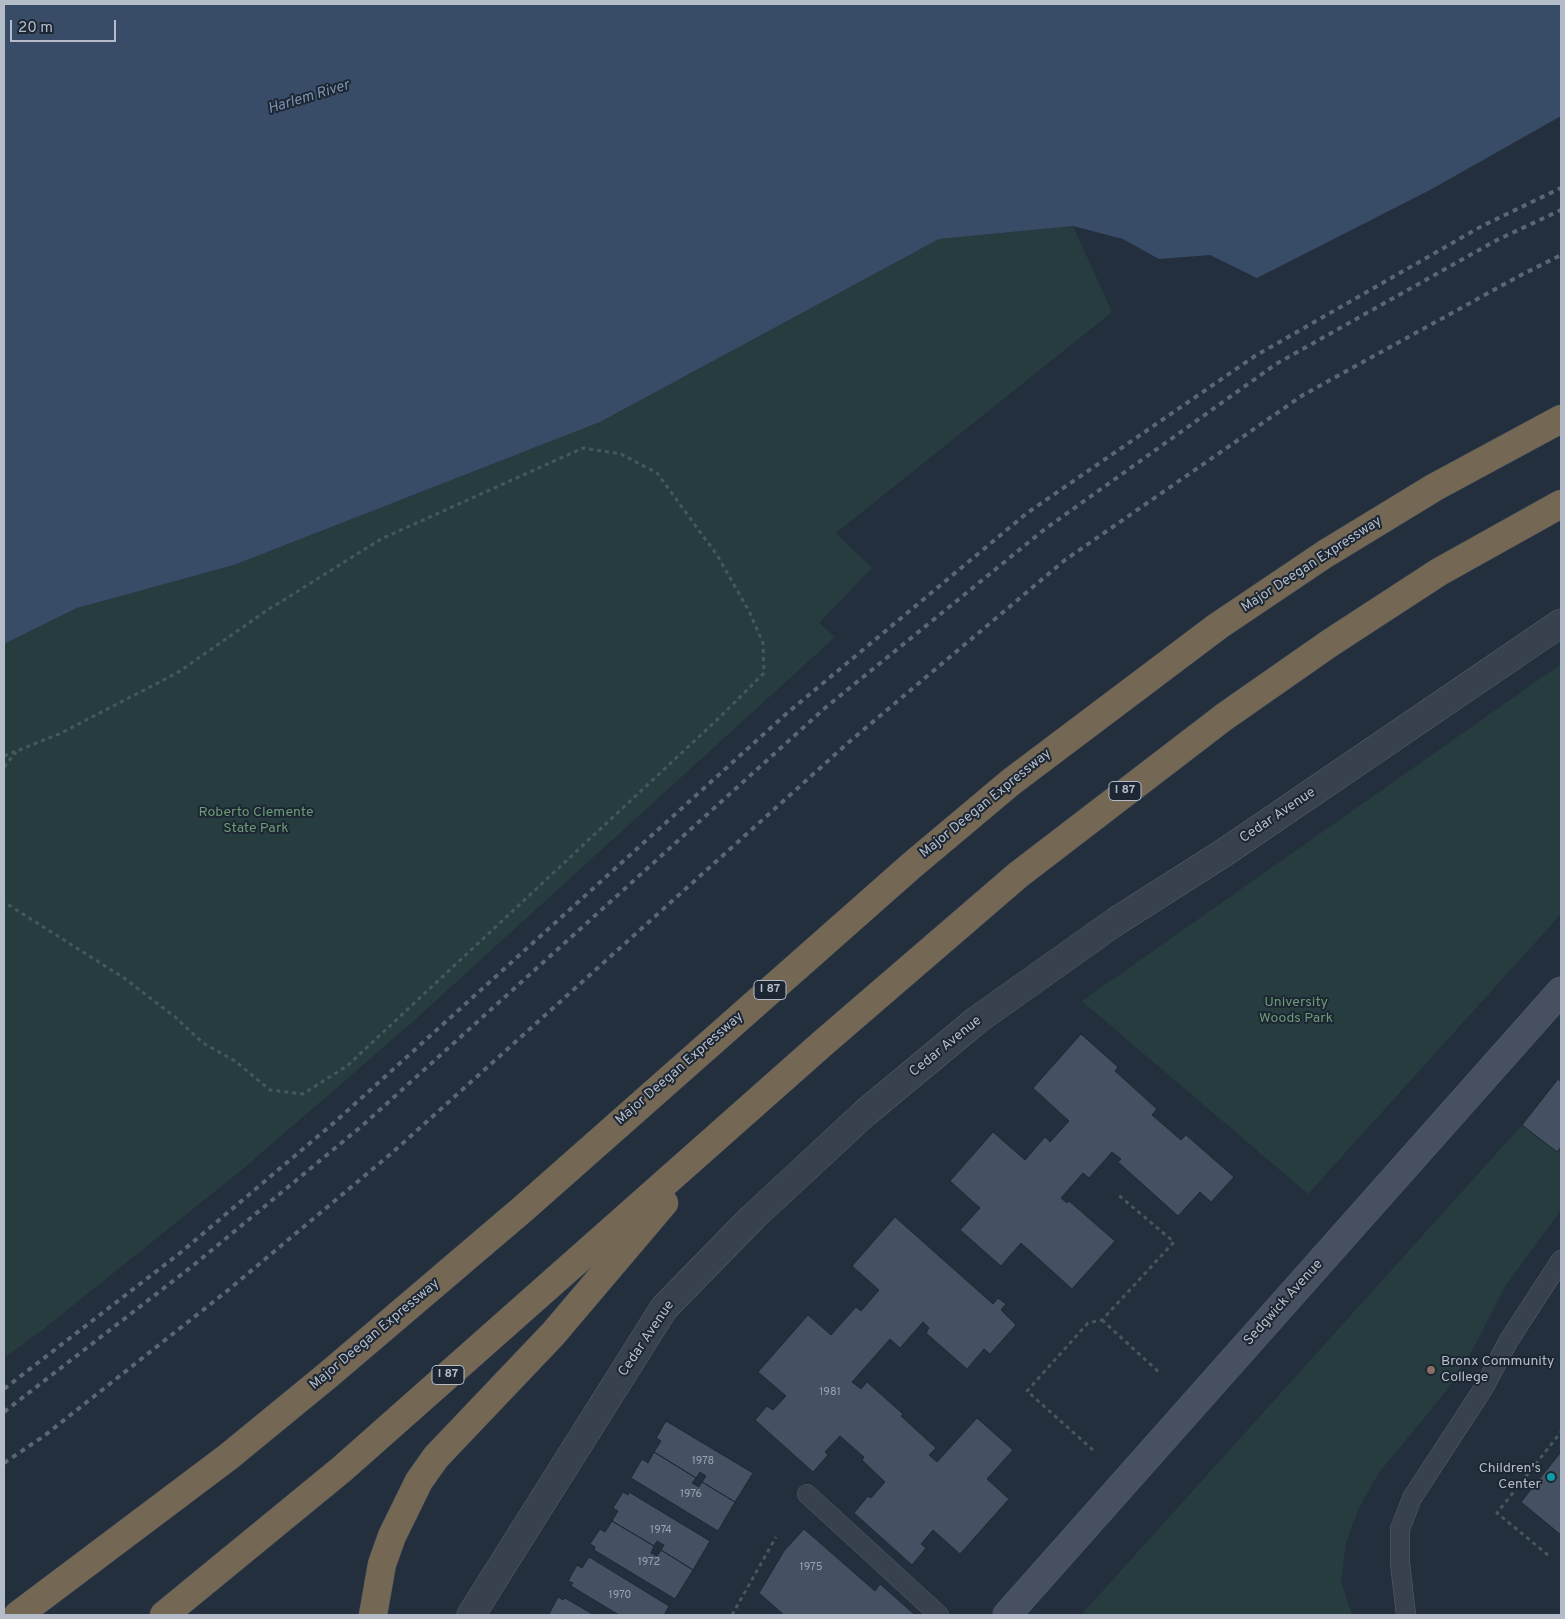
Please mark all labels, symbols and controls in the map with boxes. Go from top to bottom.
scale bar [12,10,119,42]
text: 20 m [18,19,53,38]
water label: Harlem River [266,77,352,119]
street label: Major Deegan Expressway [1239,513,1385,617]
street label: Major Deegan Expressway [917,746,1055,862]
road number: I 87 [1109,781,1141,800]
street label: Cedar Avenue [1237,784,1319,848]
park label: Roberto Clemente State Park [199,805,313,838]
road number: I 87 [754,980,786,1000]
park label: University Woods Park [1259,995,1333,1028]
street label: Major Deegan Expressway [613,1009,747,1129]
street label: Cedar Avenue [907,1013,985,1081]
street label: Sedgwick Avenue [1241,1257,1327,1349]
street label: Major Deegan Expressway [307,1276,443,1394]
street label: Cedar Avenue [615,1298,679,1380]
place label: Bronx Community College [1441,1354,1554,1386]
marker: Bronx Community College [1425,1364,1437,1376]
road number: I 87 [432,1366,464,1384]
house number: 1981 [819,1386,841,1400]
house number: 1978 [692,1455,714,1469]
place label: Children's Center [1479,1461,1541,1494]
marker: Children's Center [1545,1471,1557,1483]
house number: 1976 [680,1488,702,1502]
house number: 1974 [650,1524,672,1538]
house number: 1972 [638,1556,660,1570]
house number: 1975 [800,1561,822,1575]
house number: 1970 [609,1589,631,1603]

